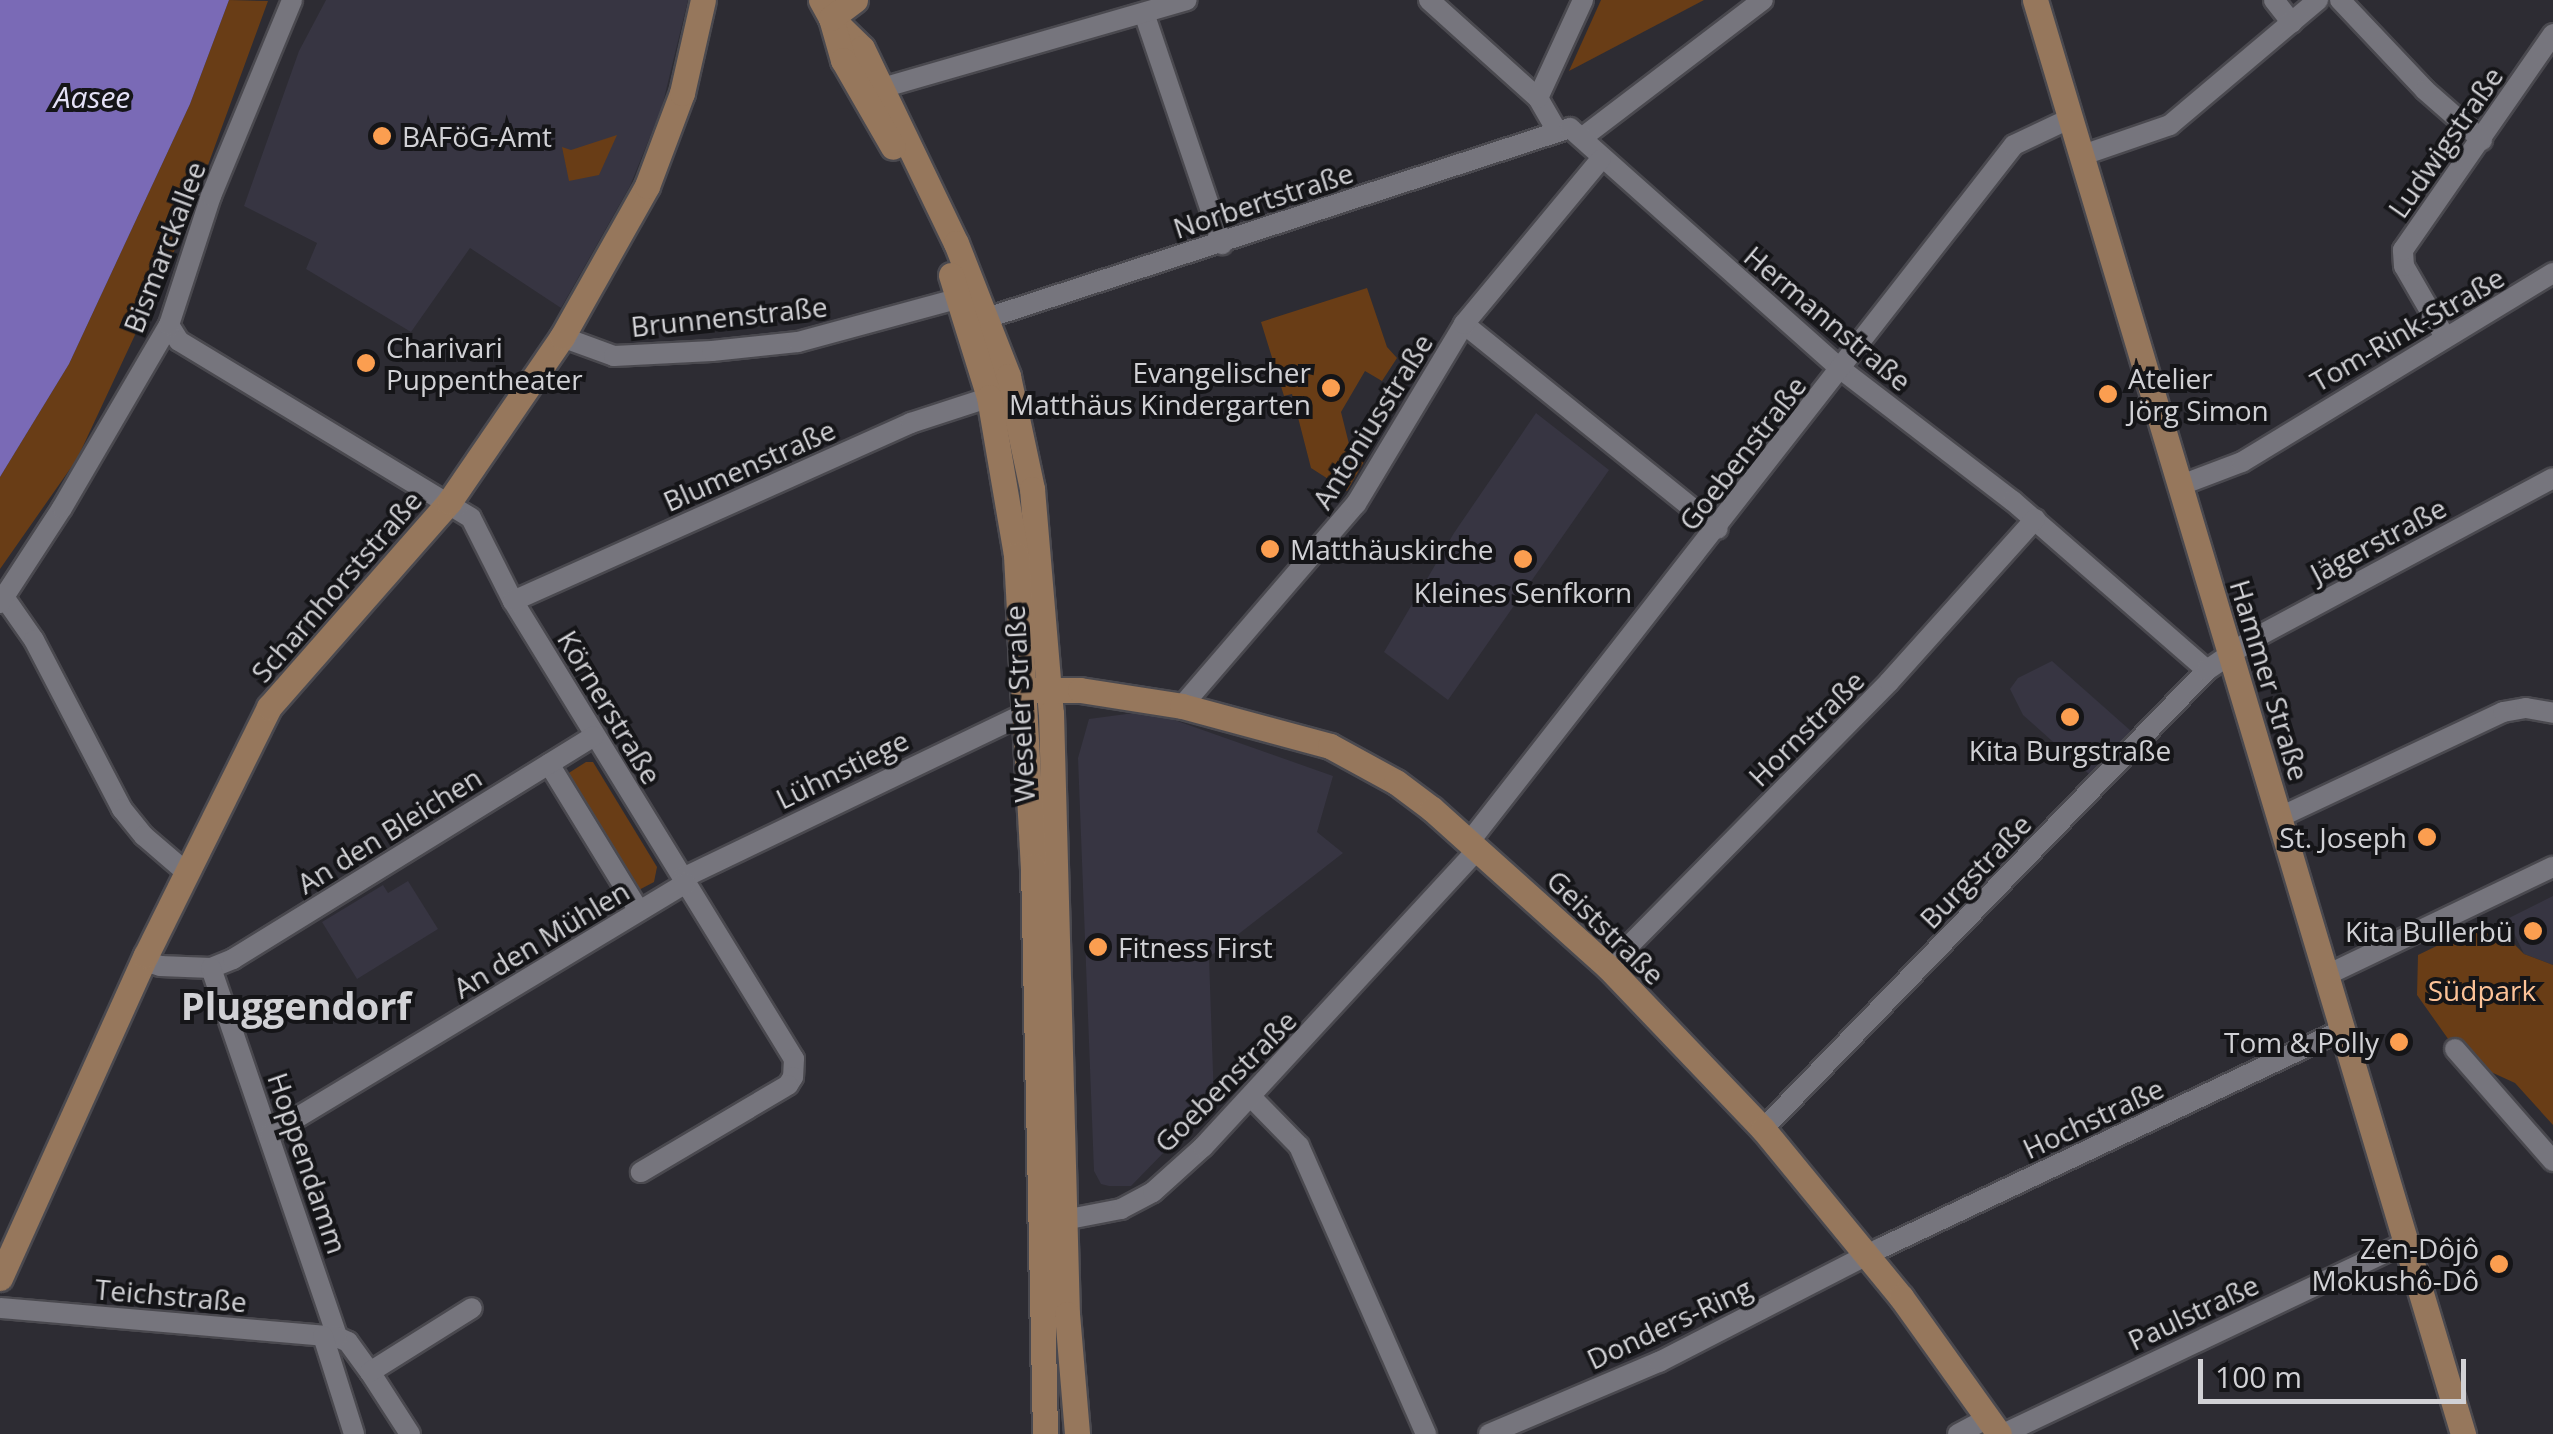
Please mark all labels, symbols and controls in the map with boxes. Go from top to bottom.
street label: Ludwigstraße [2381,60,2509,224]
water label: Aasee [54,79,130,115]
place label: BAFöG-Amt [402,119,552,153]
marker: BAFöG-Amt [371,125,393,147]
street label: Norbertstraße [1169,155,1357,245]
street label: Bismarckallee [116,157,212,337]
street label: Hermannstraße [1738,239,1918,397]
street label: Tom-Rink-Straße [2304,260,2510,398]
street label: Brunnenstraße [629,289,829,343]
street label: Antoniusstraße [1305,327,1439,515]
place label: Charivari Puppentheater [386,330,583,396]
marker: Charivari Puppentheater [355,352,377,374]
place label: Evangelischer Matthäus Kindergarten [1009,355,1311,421]
place label: Atelier Jörg Simon [2128,361,2269,427]
street label: Goebenstraße [1671,369,1813,537]
marker: Evangelischer Matthäus Kindergarten [1320,377,1342,399]
marker: Atelier Jörg Simon [2097,383,2119,405]
street label: Blumenstraße [658,412,840,518]
street label: Scharnhorststraße [244,484,428,688]
street label: Jägerstraße [2304,490,2452,590]
place label: Matthäuskirche [1290,532,1493,566]
marker: Matthäuskirche [1259,538,1281,560]
marker: Kleines Senfkorn [1512,548,1534,570]
place label: Kleines Senfkorn [1414,575,1632,609]
street label: Hammer Straße [2224,576,2316,784]
street label: Weseler Straße [997,604,1041,804]
street label: Körnerstraße [551,624,669,790]
street label: Hornstraße [1741,663,1871,793]
marker: Kita Burgstraße [2059,706,2081,728]
street label: Lühnstiege [770,723,914,815]
place label: Kita Burgstraße [1969,733,2171,767]
street label: An den Bleichen [291,760,487,900]
street label: Burgstraße [1912,807,2038,935]
place label: St. Joseph [2279,820,2407,854]
marker: St. Joseph [2416,826,2438,848]
street label: Geiststraße [1540,863,1672,991]
street label: An den Mühlen [447,873,635,1005]
place label: Kita Bullerbü [2345,914,2513,948]
marker: Kita Bullerbü [2522,920,2544,942]
place label: Fitness First [1118,930,1273,964]
marker: Fitness First [1087,936,1109,958]
park label: Südpark [2428,973,2536,1007]
district label: Pluggendorf [181,983,411,1029]
street label: Goebenstraße [1147,1003,1303,1159]
place label: Tom & Polly [2224,1025,2379,1059]
marker: Tom & Polly [2388,1031,2410,1053]
street label: Hoppendamm [261,1068,355,1258]
street label: Hochstraße [2017,1071,2169,1165]
place label: Zen-Dôjô Mokushô-Dô [2312,1231,2479,1297]
marker: Zen-Dôjô Mokushô-Dô [2488,1253,2510,1275]
street label: Paulstraße [2122,1267,2264,1357]
street label: Donders-Ring [1581,1270,1757,1376]
street label: Teichstraße [94,1272,248,1318]
scale bar [2203,1339,2470,1401]
text: 100 m [2215,1356,2302,1397]

